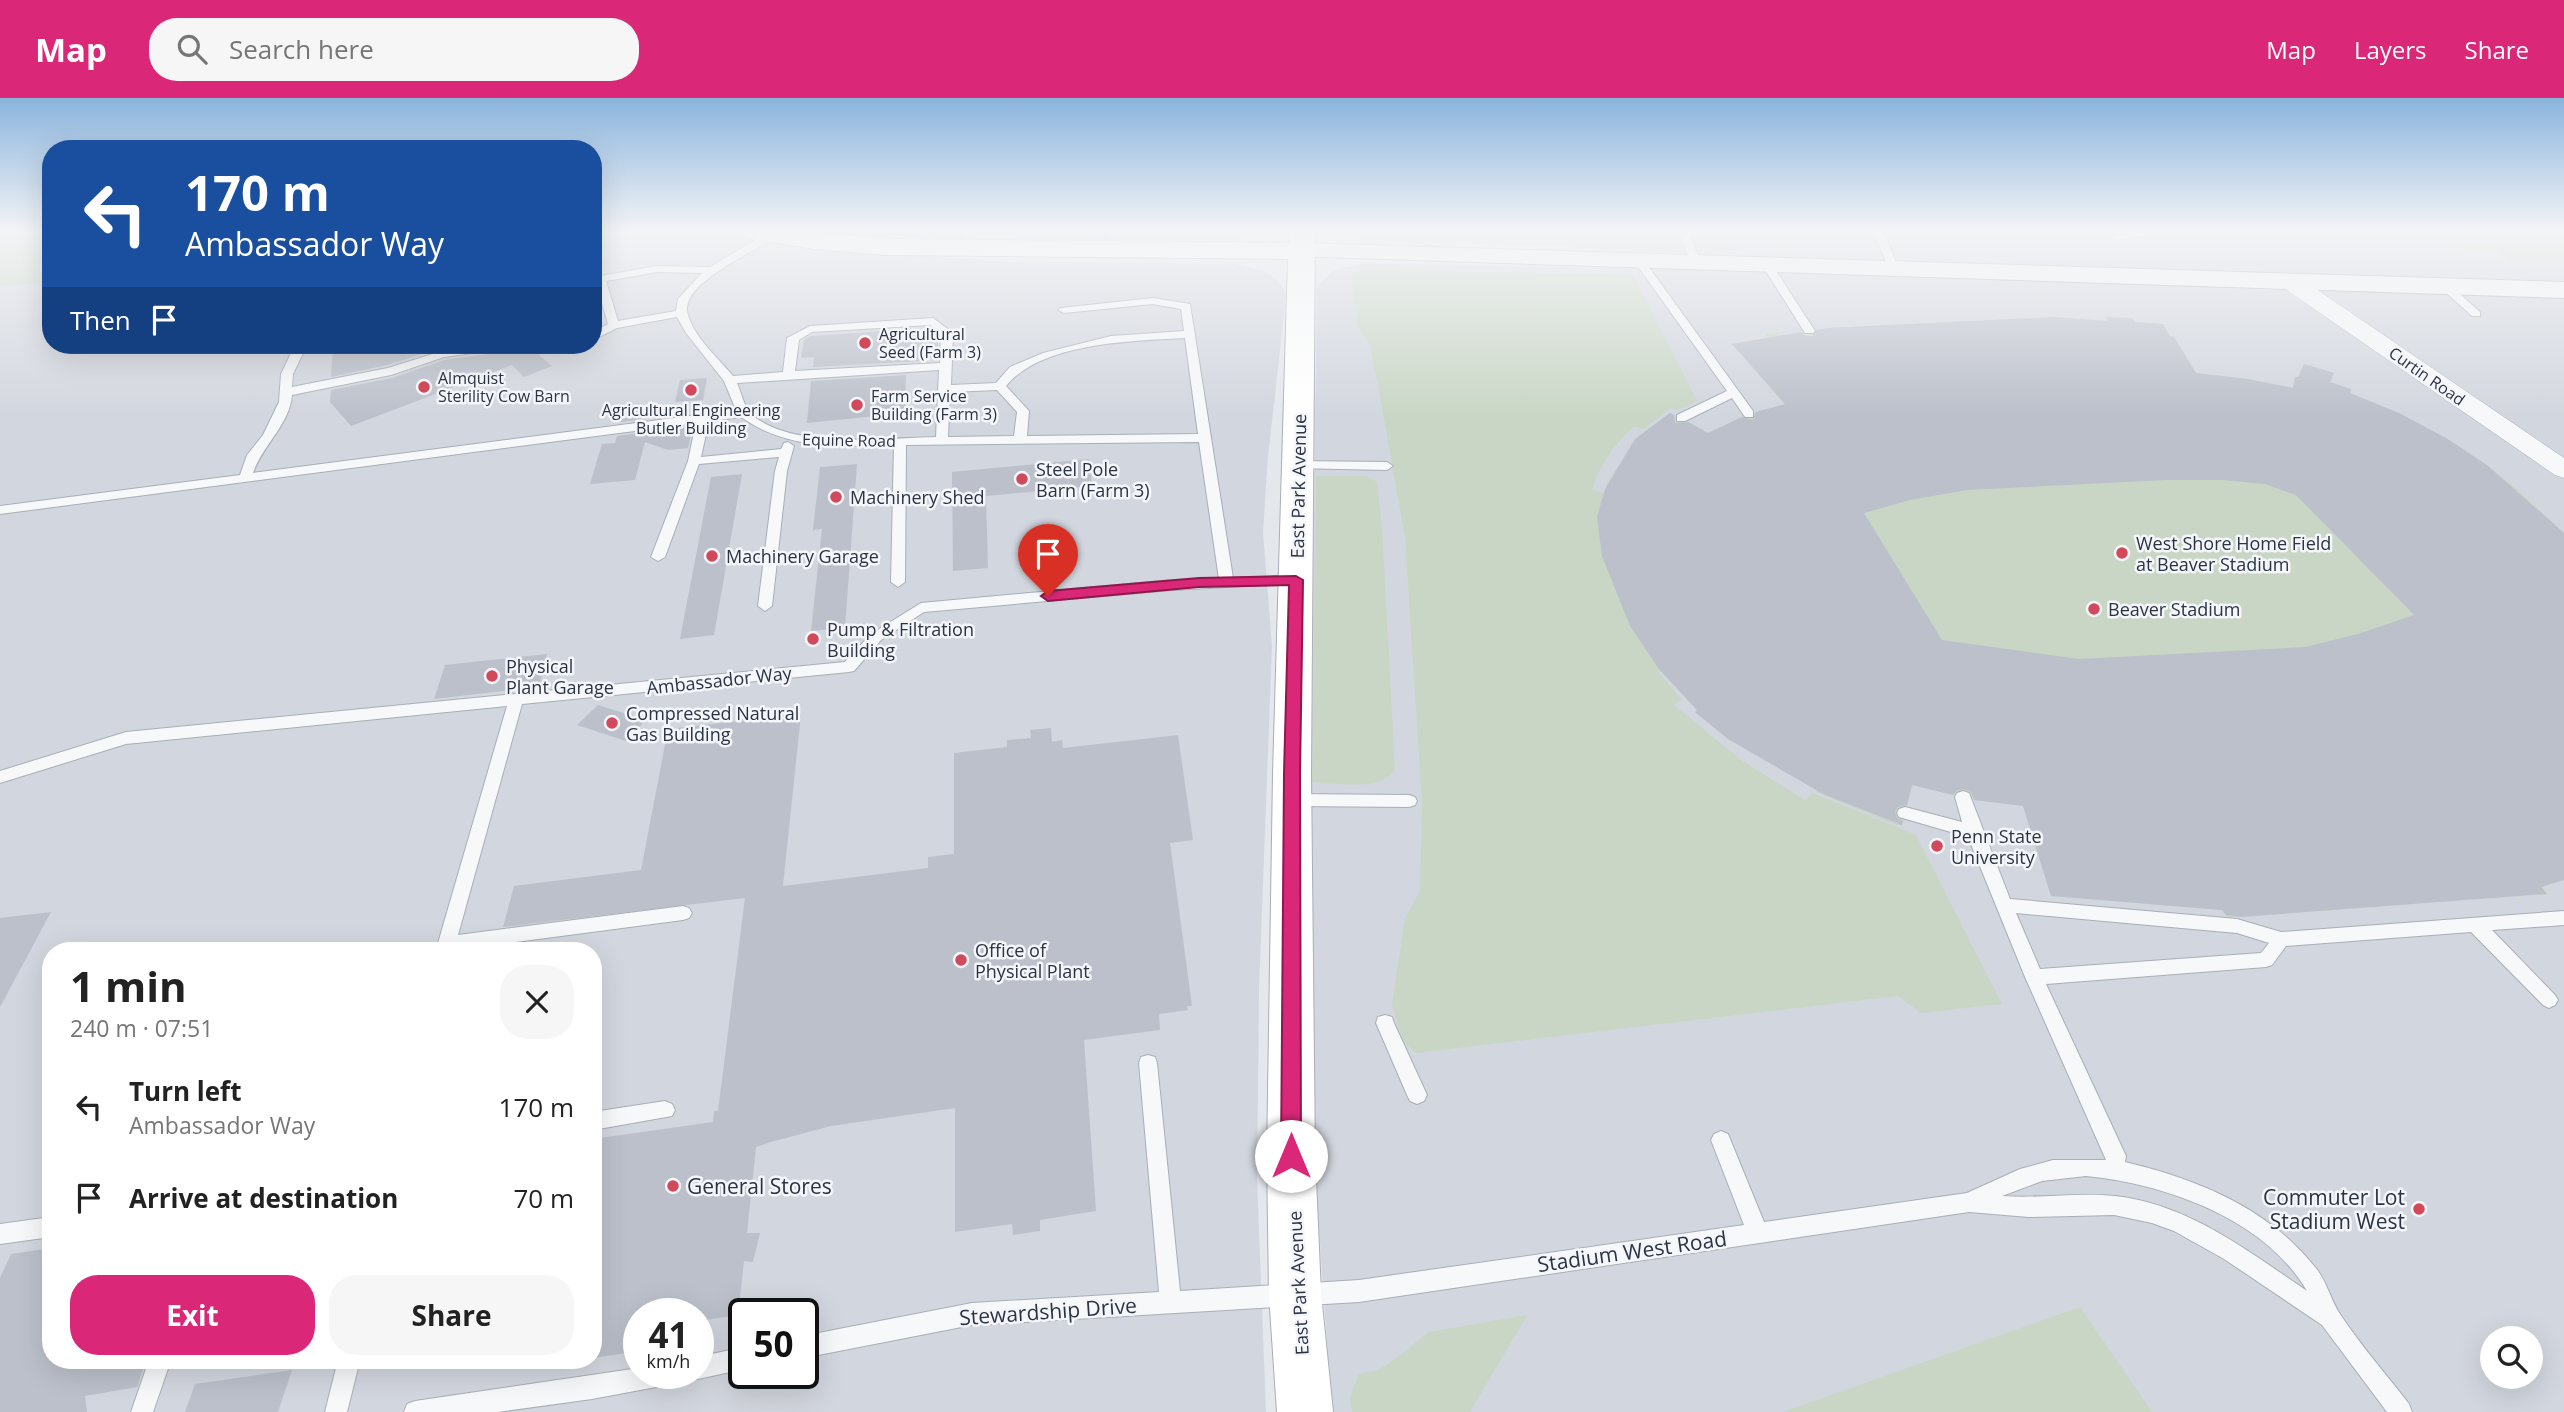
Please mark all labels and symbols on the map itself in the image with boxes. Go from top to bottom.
place label: Agricultural Seed (Farm 3) [879,323,981,363]
marker: Agricultural Seed (Farm 3) [857,335,873,351]
street label: Curtin Road [2385,342,2469,410]
place label: Almquist Sterility Cow Barn [438,367,570,407]
marker: Almquist Sterility Cow Barn [416,379,432,395]
marker: Agricultural Engineering Butler Building [683,382,699,398]
place label: Farm Service Building (Farm 3) [871,385,997,425]
marker: Farm Service Building (Farm 3) [849,397,865,413]
place label: Agricultural Engineering Butler Building [602,399,780,439]
street label: East Park Avenue [1285,413,1311,559]
street label: Equine Road [802,428,896,452]
place label: Steel Pole Barn (Farm 3) [1036,457,1150,502]
marker: Steel Pole Barn (Farm 3) [1014,471,1030,487]
place label: Machinery Shed [850,485,985,509]
marker: Machinery Shed [828,489,844,505]
pin [1018,524,1078,596]
place label: West Shore Home Field at Beaver Stadium [2136,531,2331,576]
place label: Machinery Garage [726,544,879,568]
marker: West Shore Home Field at Beaver Stadium [2114,545,2130,561]
marker: Machinery Garage [704,548,720,564]
place label: Beaver Stadium [2108,597,2240,621]
marker: Beaver Stadium [2086,601,2102,617]
place label: Pump & Filtration Building [827,617,974,662]
marker: Pump & Filtration Building [805,631,821,647]
place label: Physical Plant Garage [506,654,614,699]
street label: Ambassador Way [645,660,794,700]
marker: Physical Plant Garage [484,668,500,684]
place label: Compressed Natural Gas Building [626,701,799,746]
marker: Compressed Natural Gas Building [604,715,620,731]
place label: Penn State University [1951,824,2042,869]
marker: Penn State University [1929,838,1945,854]
place label: Office of Physical Plant [975,938,1090,983]
marker: Office of Physical Plant [953,952,969,968]
position arrow [1254,1119,1328,1193]
place label: General Stores [687,1172,832,1200]
marker: General Stores [665,1178,681,1194]
place label: Commuter Lot Stadium West [2263,1183,2405,1235]
marker: Commuter Lot Stadium West [2411,1201,2427,1217]
street label: East Park Avenue [1282,1210,1314,1356]
street label: Stadium West Road [1536,1224,1728,1278]
street label: Stewardship Drive [958,1291,1138,1331]
speed limit sign: 50 [728,1298,819,1389]

